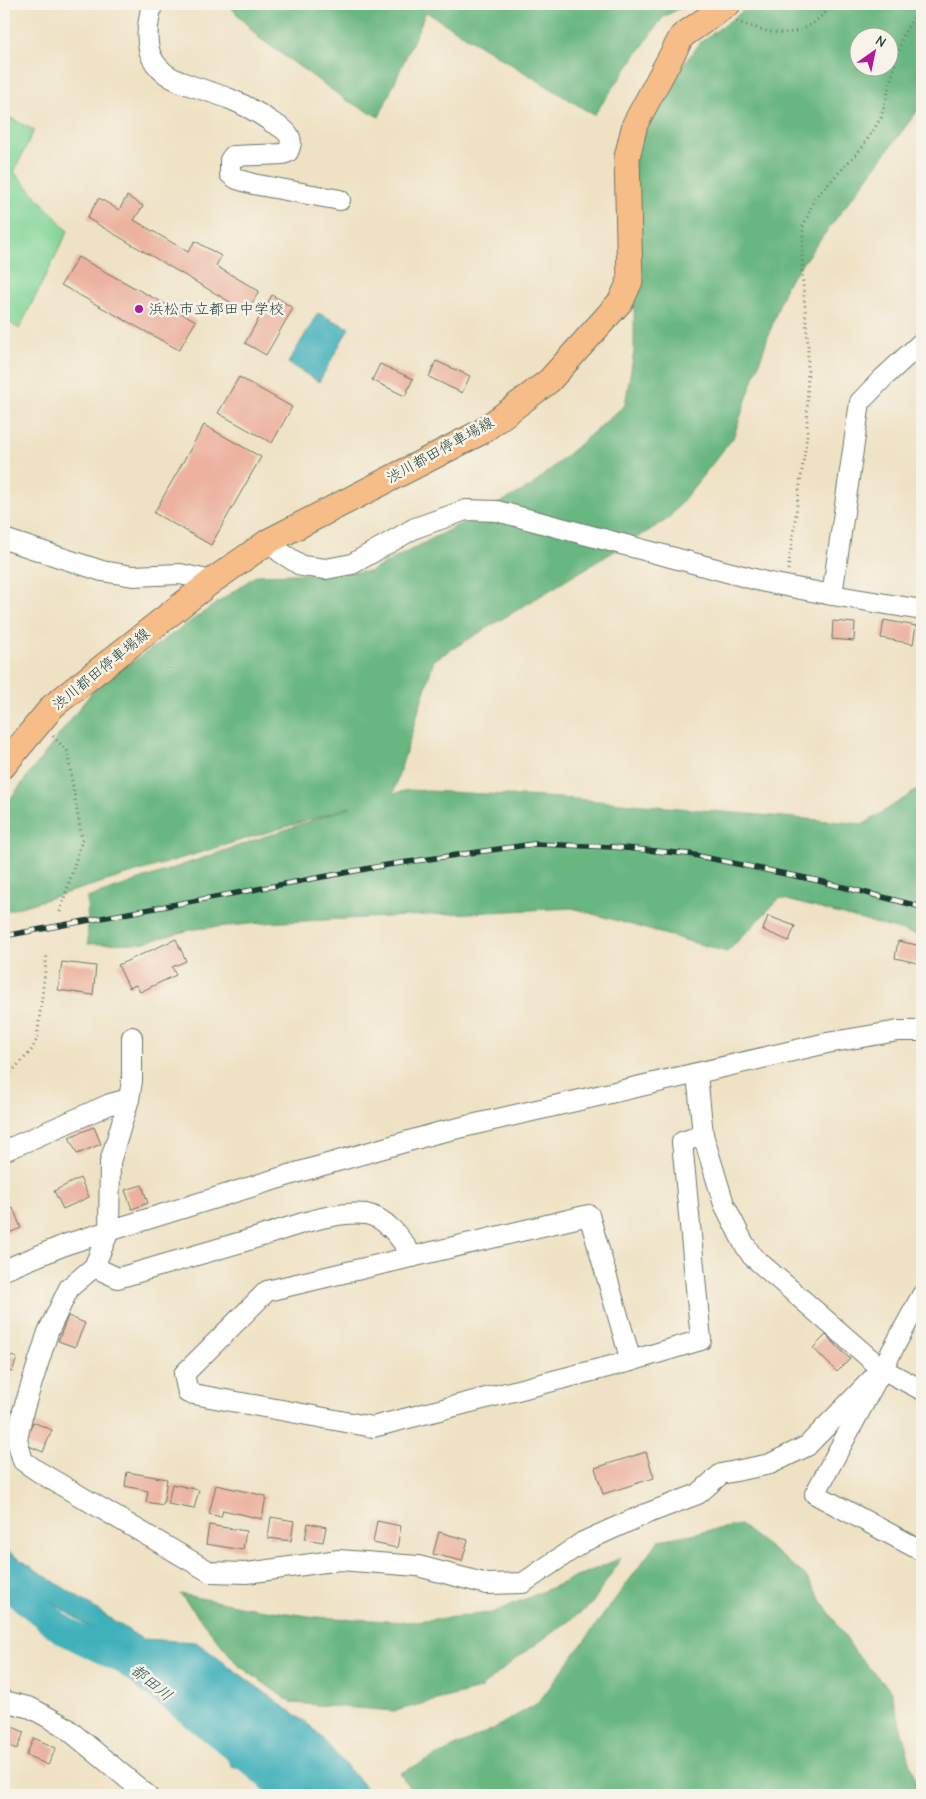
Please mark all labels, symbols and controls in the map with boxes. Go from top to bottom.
north arrow [848,28,898,78]
text: N [872,32,889,51]
place label: 浜松市立都田中学校 [149,300,284,318]
marker: 浜松市立都田中学校 [133,303,145,315]
street label: 渋川都田停車場線 [383,413,497,487]
street label: 渋川都田停車場線 [49,624,153,714]
water label: 都田川 [127,1661,176,1705]

